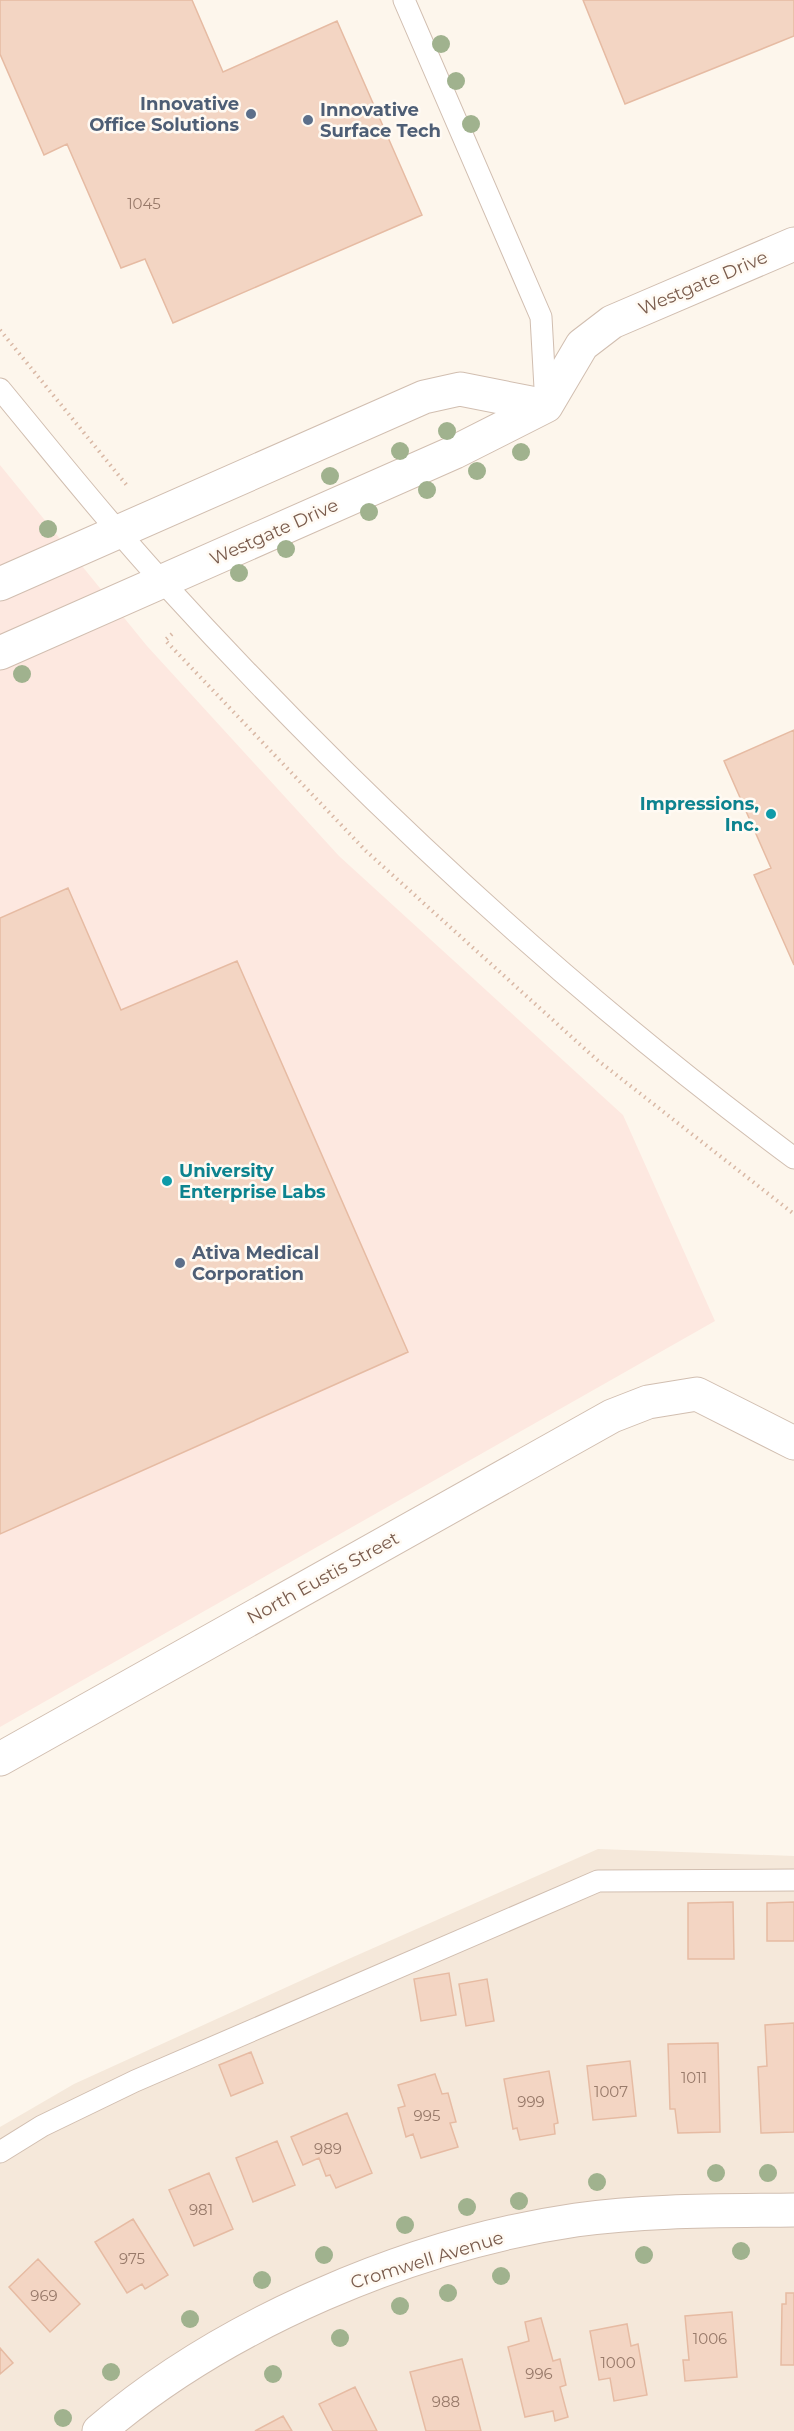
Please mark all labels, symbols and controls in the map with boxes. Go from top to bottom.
place label: Innovative Office Solutions [89,93,239,136]
place label: Innovative Surface Tech [320,99,441,142]
marker: Innovative Office Solutions [244,107,258,121]
marker: Innovative Surface Tech [301,113,315,127]
house number: 1045 [127,194,161,213]
street label: Westgate Drive [635,246,771,320]
street label: Westgate Drive [206,494,342,570]
place label: Impressions, Inc. [640,793,759,836]
marker: Impressions, Inc. [764,807,778,821]
place label: University Enterprise Labs [179,1160,326,1203]
marker: University Enterprise Labs [160,1174,174,1188]
place label: Ativa Medical Corporation [191,1242,319,1285]
marker: Ativa Medical Corporation [173,1256,187,1270]
street label: North Eustis Street [243,1527,403,1629]
house number: 1011 [681,2068,707,2087]
house number: 1007 [594,2082,628,2101]
house number: 999 [517,2092,545,2111]
house number: 995 [414,2106,440,2125]
house number: 989 [314,2139,342,2158]
house number: 981 [189,2200,213,2219]
street label: Cromwell Avenue [348,2226,506,2294]
house number: 975 [119,2249,145,2268]
house number: 969 [30,2286,58,2305]
house number: 1006 [693,2329,727,2348]
house number: 1000 [600,2353,636,2372]
house number: 996 [525,2364,553,2383]
house number: 988 [432,2392,460,2411]

